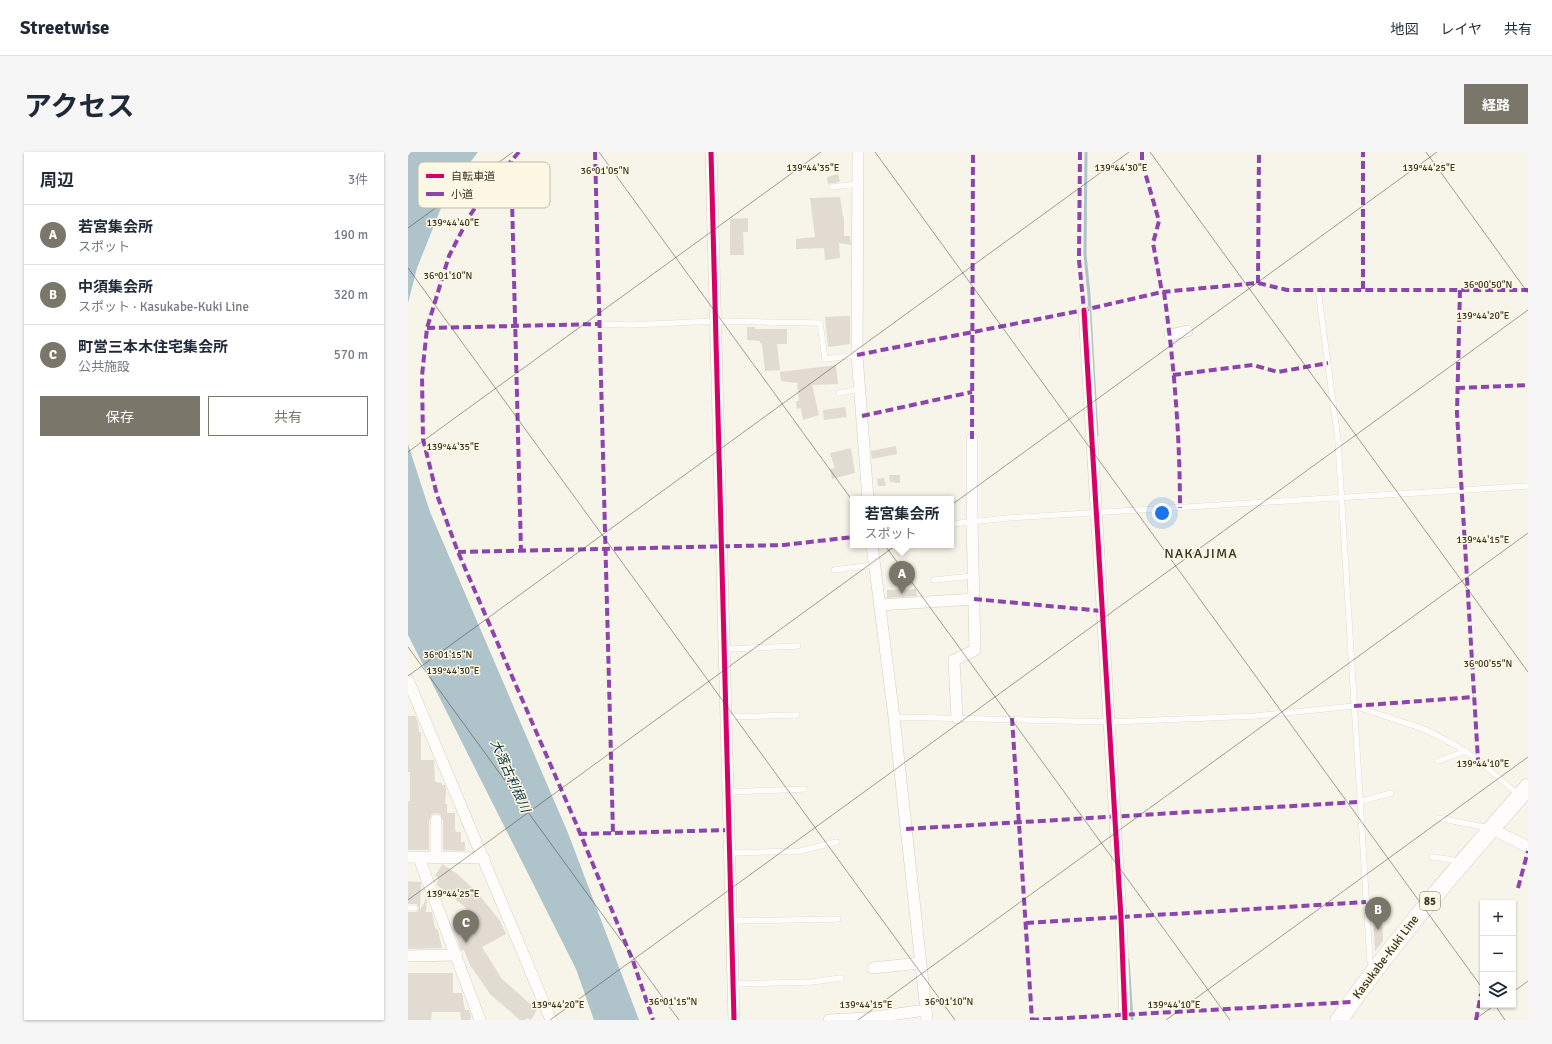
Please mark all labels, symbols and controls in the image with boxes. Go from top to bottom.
text: Streetwise [20,16,110,40]
text: 地図 [1390,21,1418,38]
text: レイヤ [1440,21,1482,38]
text: 共有 [1504,21,1532,38]
button: 経路 [1464,84,1528,124]
text: アクセス [24,90,135,124]
legend [418,162,550,208]
text: 139°44'35"E [786,162,840,174]
text: 139°44'30"E [1094,162,1148,174]
text: 139°44'25"E [1402,162,1456,174]
text: 36°01'05"N [581,165,629,177]
text: 周辺 [40,170,74,191]
text: 自転車道 [451,170,495,183]
text: 3件 [348,172,368,188]
text: 小道 [451,188,473,201]
text: 139°44'40"E [426,217,480,229]
text: 若宮集会所 [78,218,153,236]
text: A [49,227,57,243]
text: 190 m [334,227,368,243]
text: スポット [78,239,130,255]
text: 36°01'10"N [424,270,472,282]
text: 中須集会所 [78,278,153,296]
text: 36°00'50"N [1464,279,1512,291]
text: B [49,287,57,303]
text: 320 m [334,287,368,303]
text: スポット · Kasukabe-Kuki Line [78,299,249,315]
text: 139°44'20"E [1456,310,1510,322]
text: 町営三本木住宅集会所 [78,338,228,356]
text: C [49,347,57,363]
text: 570 m [334,347,368,363]
text: 公共施設 [78,359,130,375]
button: 保存 [40,396,200,436]
button: 共有 [208,396,368,436]
text: 139°44'35"E [426,441,480,453]
popup [850,496,954,548]
your location [1152,503,1172,523]
text: 若宮集会所 [864,505,940,523]
text: スポット [864,526,917,542]
text: 139°44'15"E [1456,534,1510,546]
district label: NAKAJIMA [1164,545,1238,562]
pin: A [889,561,915,594]
text: 36°01'15"N [424,649,472,661]
text: 36°00'55"N [1464,658,1512,670]
text: 139°44'30"E [426,665,480,677]
water label: 大落古利根川 [487,737,534,817]
text: 139°44'10"E [1456,758,1510,770]
text: 139°44'25"E [426,888,480,900]
road number: 85 [1420,892,1440,910]
pin: B [1365,897,1391,930]
map controls [1480,900,1516,1008]
button: + [1480,900,1516,936]
pin: C [453,910,479,943]
street label: Kasukabe-Kuki Line [1350,912,1422,1002]
button: − [1480,936,1516,972]
button: layers [1480,972,1516,1008]
text: 36°01'15"N [649,996,697,1008]
text: 36°01'10"N [925,996,973,1008]
text: 139°44'20"E [531,999,585,1011]
text: 139°44'15"E [839,999,893,1011]
text: 139°44'10"E [1147,999,1201,1011]

